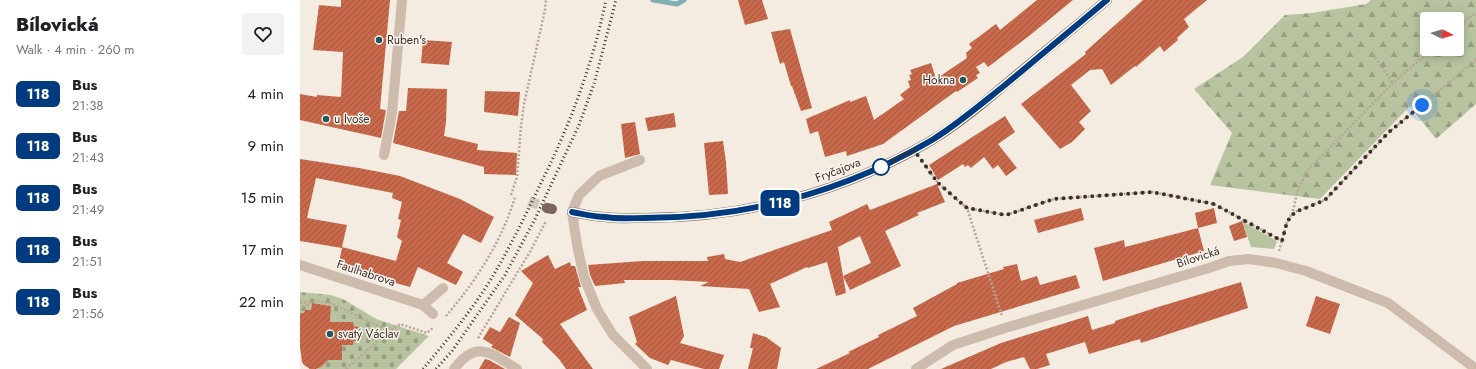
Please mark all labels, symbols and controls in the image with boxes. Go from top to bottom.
text: Bílovická [16,11,99,38]
north arrow [1420,12,1464,56]
map controls [1420,12,1464,56]
button: heart [242,13,284,55]
place label: Ruben's [387,31,426,49]
marker: Ruben's [374,35,384,45]
text: Walk · 4 min · 260 m [16,40,134,59]
place label: Hokna [923,71,955,89]
text: Bus [72,74,97,96]
marker: Hokna [958,75,968,85]
text: 4 min [247,83,284,105]
text: 118 [26,84,50,104]
your location [1412,95,1432,115]
text: 21:38 [72,96,103,115]
place label: u Ivoše [334,110,370,128]
marker: u Ivoše [321,114,331,124]
text: Bus [72,126,97,148]
text: 9 min [247,135,284,157]
text: 118 [26,136,50,156]
text: 21:43 [72,148,104,167]
street label: Fryčajova [813,153,863,187]
unlabelled marker [872,158,890,176]
text: Bus [72,178,97,200]
text: 15 min [241,187,284,209]
text: 118 [26,188,50,208]
line badge: 118 [757,190,803,216]
text: 118 [768,193,792,213]
text: 21:49 [72,200,104,219]
text: Bus [72,230,97,252]
text: 17 min [241,239,284,261]
text: 118 [26,240,50,260]
street label: Bílovická [1174,242,1222,272]
text: 21:51 [72,252,102,271]
street label: Faulhabrova [334,255,398,291]
text: Bus [72,282,97,304]
text: 22 min [239,291,284,313]
text: 118 [26,292,50,312]
text: 21:56 [72,304,104,323]
place label: svatý Václav [338,325,400,343]
marker: svatý Václav [325,329,335,339]

